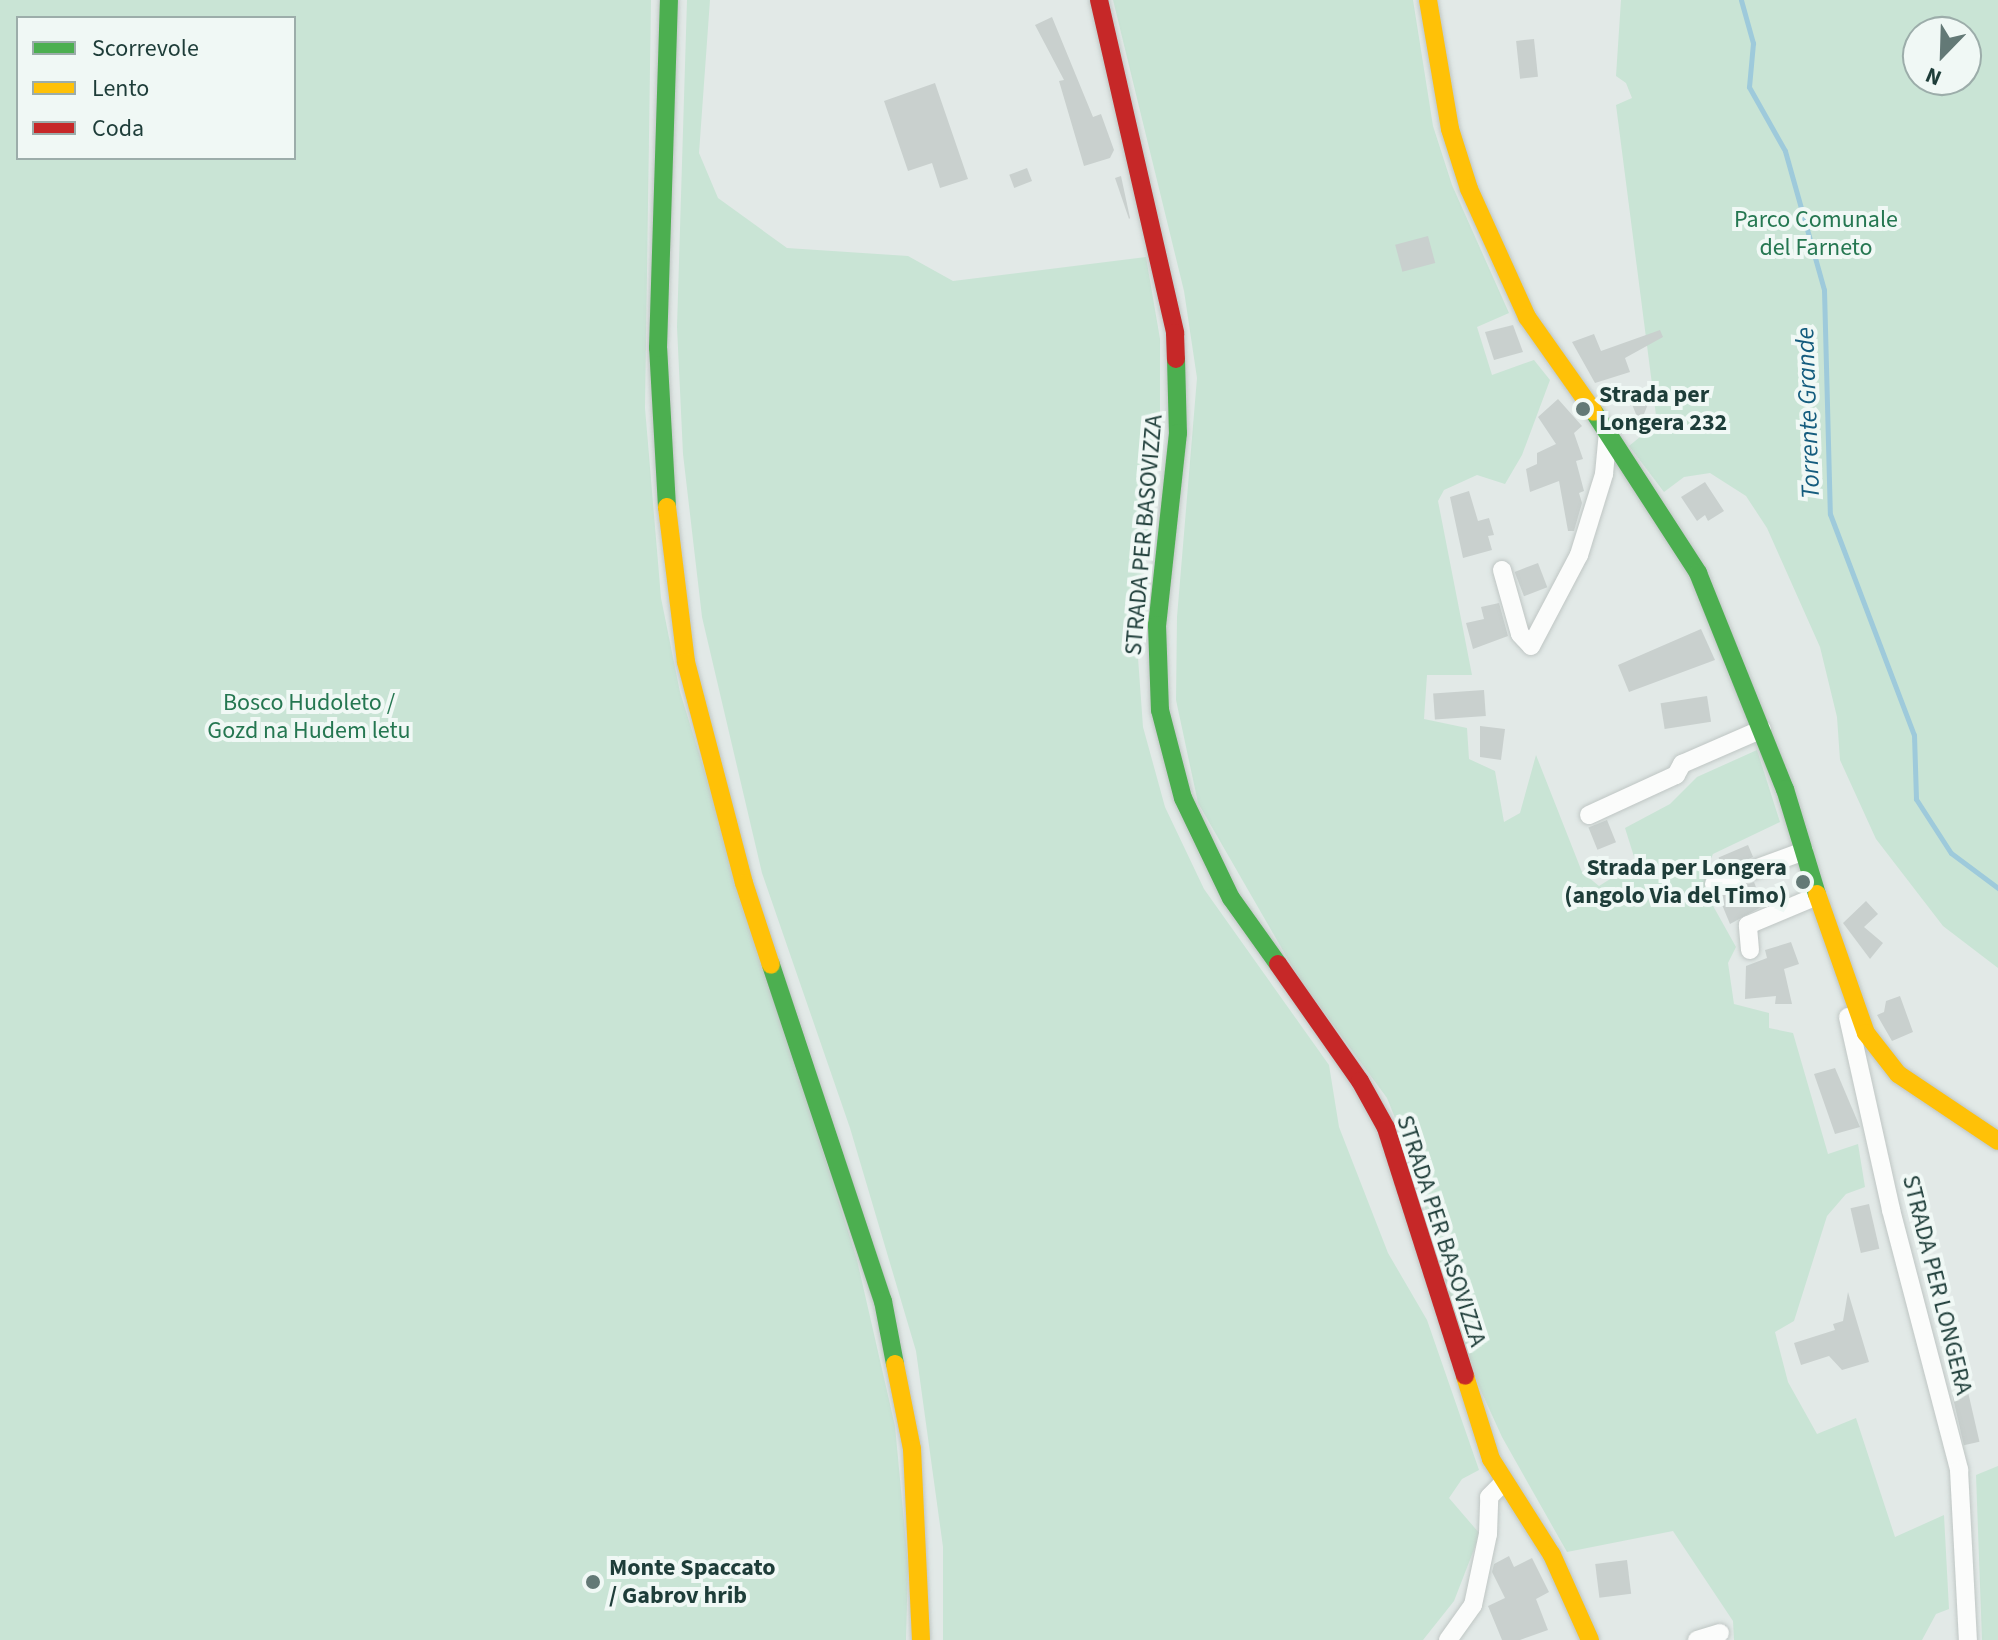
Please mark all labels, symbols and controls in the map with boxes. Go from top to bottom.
legend [16,16,296,160]
north arrow [1902,16,1982,96]
text: Scorrevole [92,31,199,66]
text: N [1920,59,1946,94]
text: Lento [92,71,149,106]
text: Coda [92,111,144,146]
park label: Parco Comunale del Farneto [1734,206,1898,262]
water label: Torrente Grande [1789,326,1827,500]
place label: Strada per Longera 232 [1599,381,1727,437]
marker: Strada per Longera 232 [1574,400,1592,418]
street label: STRADA PER BASOVIZZA [1119,413,1169,657]
park label: Bosco Hudoleto / Gozd na Hudem letu [207,689,411,745]
place label: Strada per Longera (angolo Via del Timo) [1564,854,1787,910]
marker: Strada per Longera (angolo Via del Timo) [1794,873,1812,891]
street label: STRADA PER BASOVIZZA [1390,1112,1492,1350]
street label: STRADA PER LONGERA [1896,1172,1978,1398]
place label: Monte Spaccato / Gabrov hrib [609,1554,776,1610]
marker: Monte Spaccato / Gabrov hrib [584,1573,602,1591]

